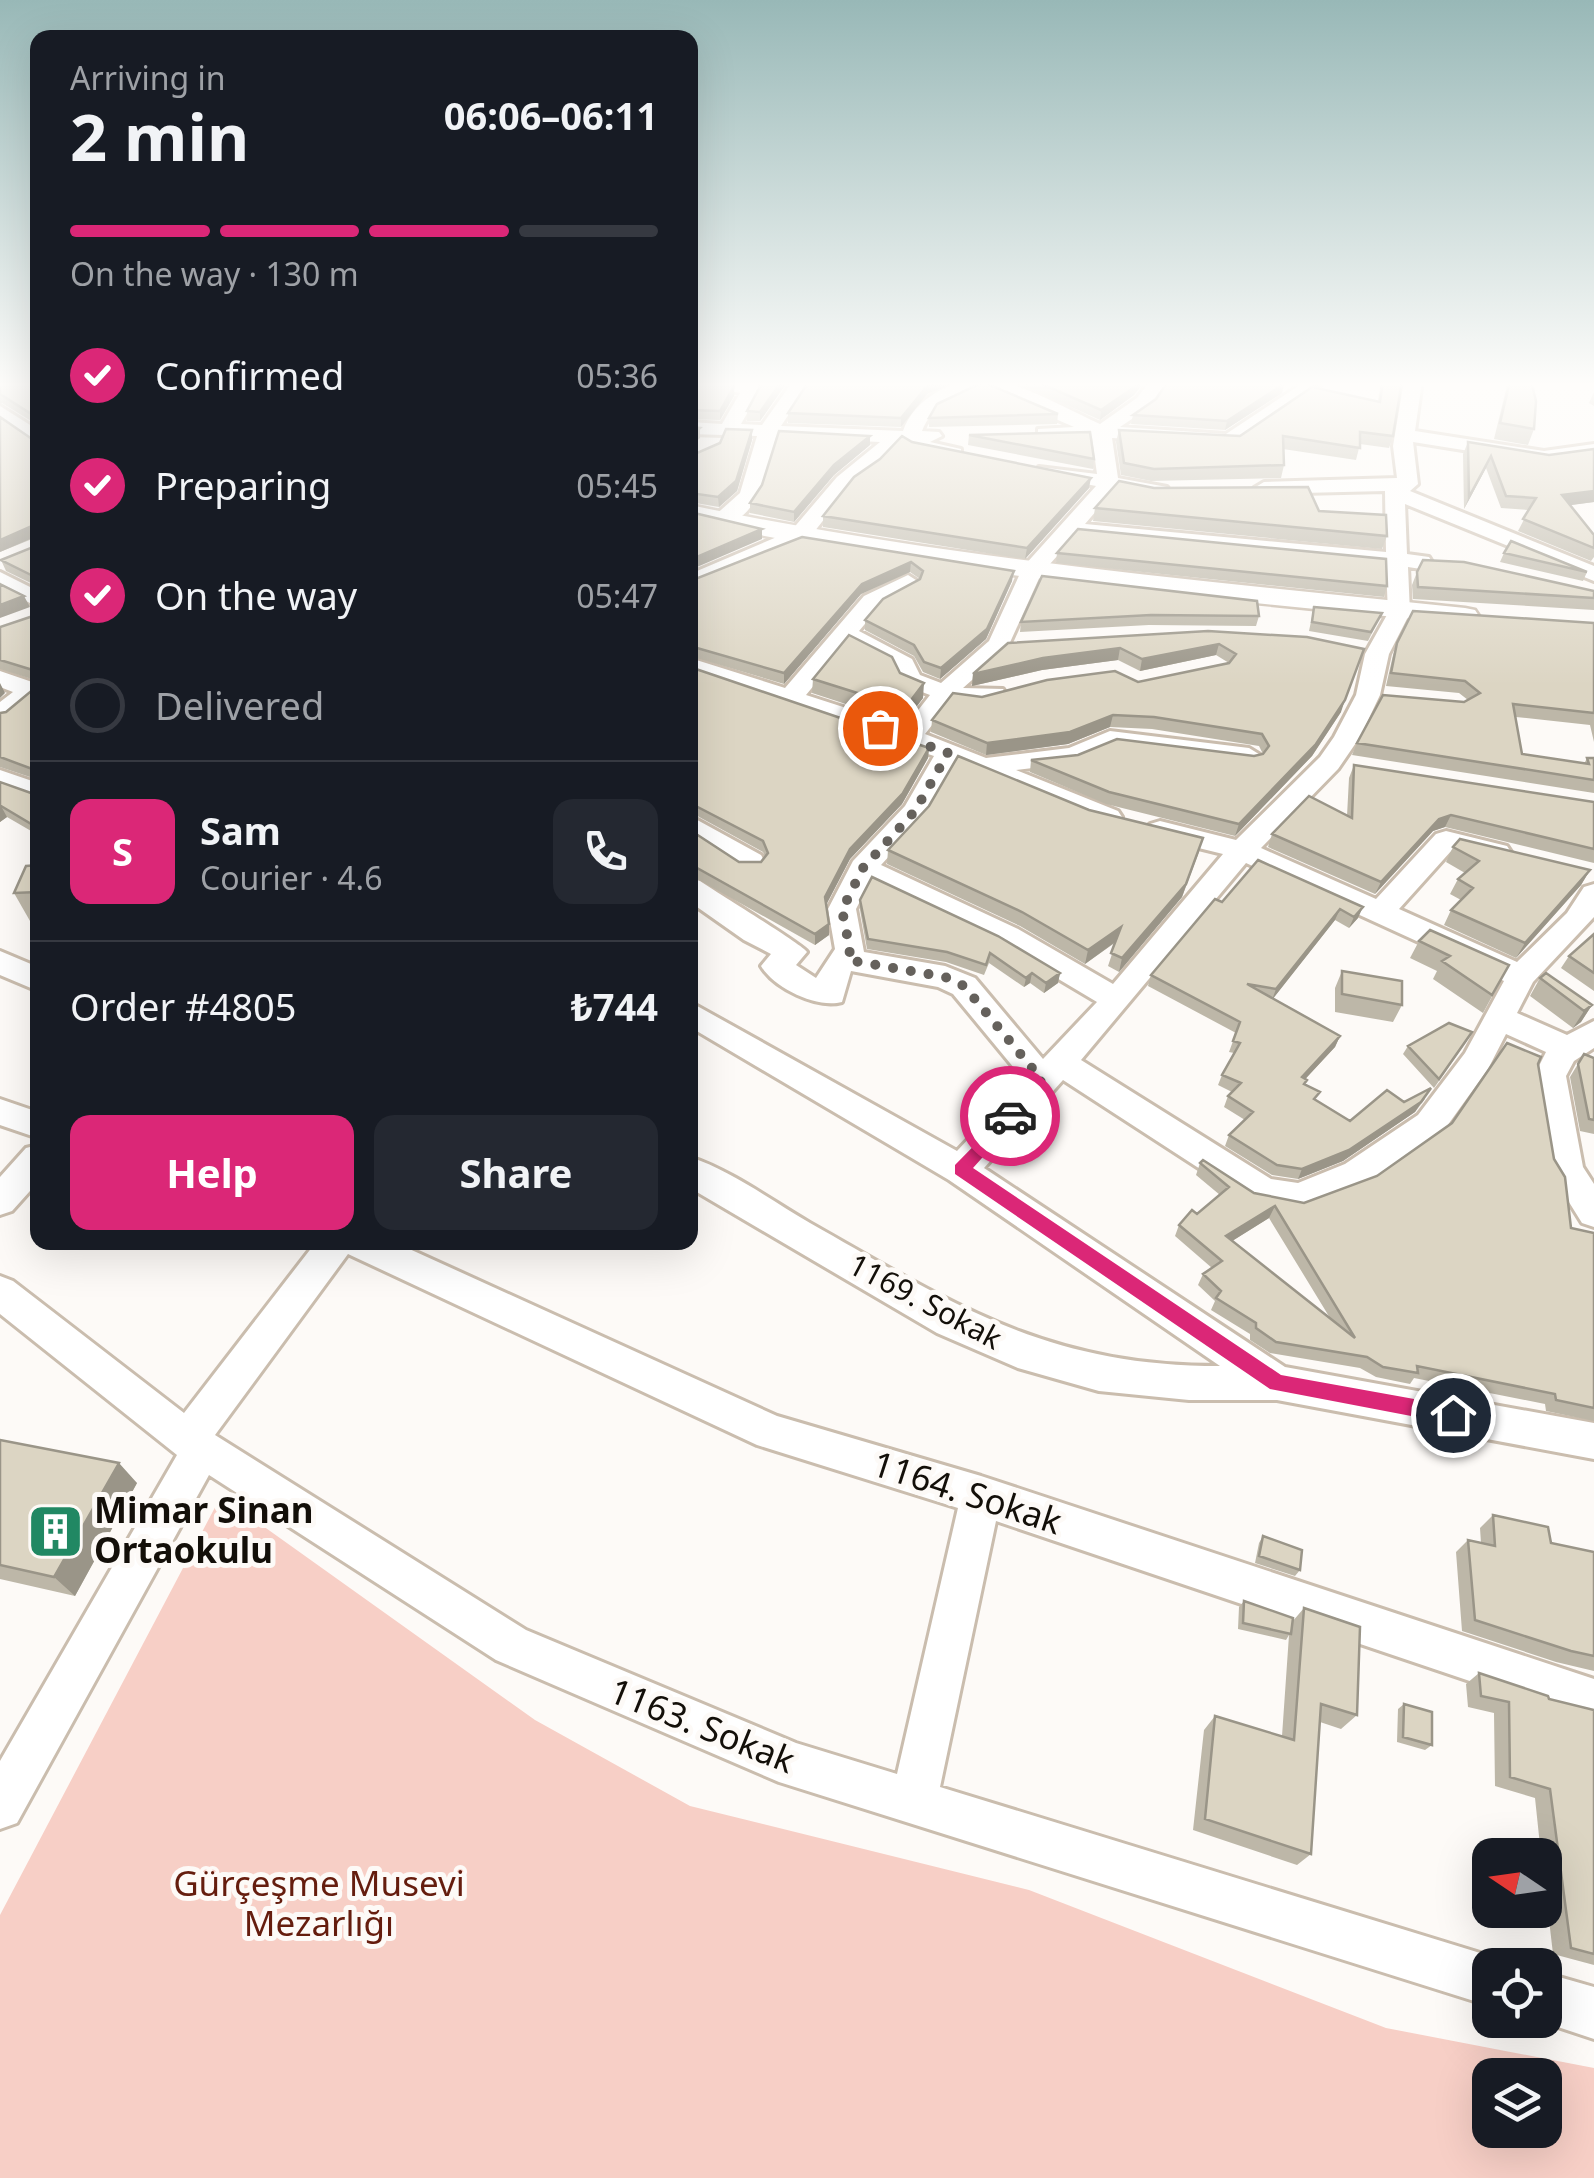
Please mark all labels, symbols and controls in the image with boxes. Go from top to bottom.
text: Arriving in [70,56,225,99]
text: 06:06–06:11 [444,89,658,141]
text: 2 min [70,92,249,180]
text: On the way · 130 m [70,252,359,295]
icon: check [70,348,125,403]
text: Confirmed [155,349,344,401]
text: 05:36 [576,354,658,397]
icon: check [70,458,125,513]
text: Preparing [155,459,331,511]
text: 05:45 [576,464,658,507]
icon: check [70,568,125,623]
text: On the way [155,569,357,621]
text: 05:47 [576,574,658,617]
text: Delivered [155,679,324,731]
pin [838,686,923,771]
icon: bag [853,701,908,756]
button: phone [553,799,658,904]
text: Sam [200,804,281,856]
text: S [112,825,133,877]
text: Courier · 4.6 [200,856,383,899]
text: Order #4805 [70,980,296,1032]
text: ₺744 [571,980,658,1032]
courier [960,1066,1060,1166]
icon: car [983,1089,1038,1144]
button: Help [70,1115,354,1230]
button: Share [374,1115,658,1230]
street label: 1169. Sokak [842,1243,1009,1358]
pin [1411,1373,1496,1458]
icon: home [1426,1388,1481,1443]
street label: 1164. Sokak [867,1439,1068,1544]
place label: Mimar Sinan Ortaokulu [94,1486,314,1573]
building icon: Mimar Sinan Ortaokulu [25,1501,85,1561]
street label: 1163. Sokak [603,1666,802,1783]
north arrow [1472,1838,1562,1928]
map controls [1472,1838,1562,2148]
park label: Gürçeşme Musevi Mezarlığı [173,1859,465,1946]
button: locate [1472,1948,1562,2038]
button: layers [1472,2058,1562,2148]

